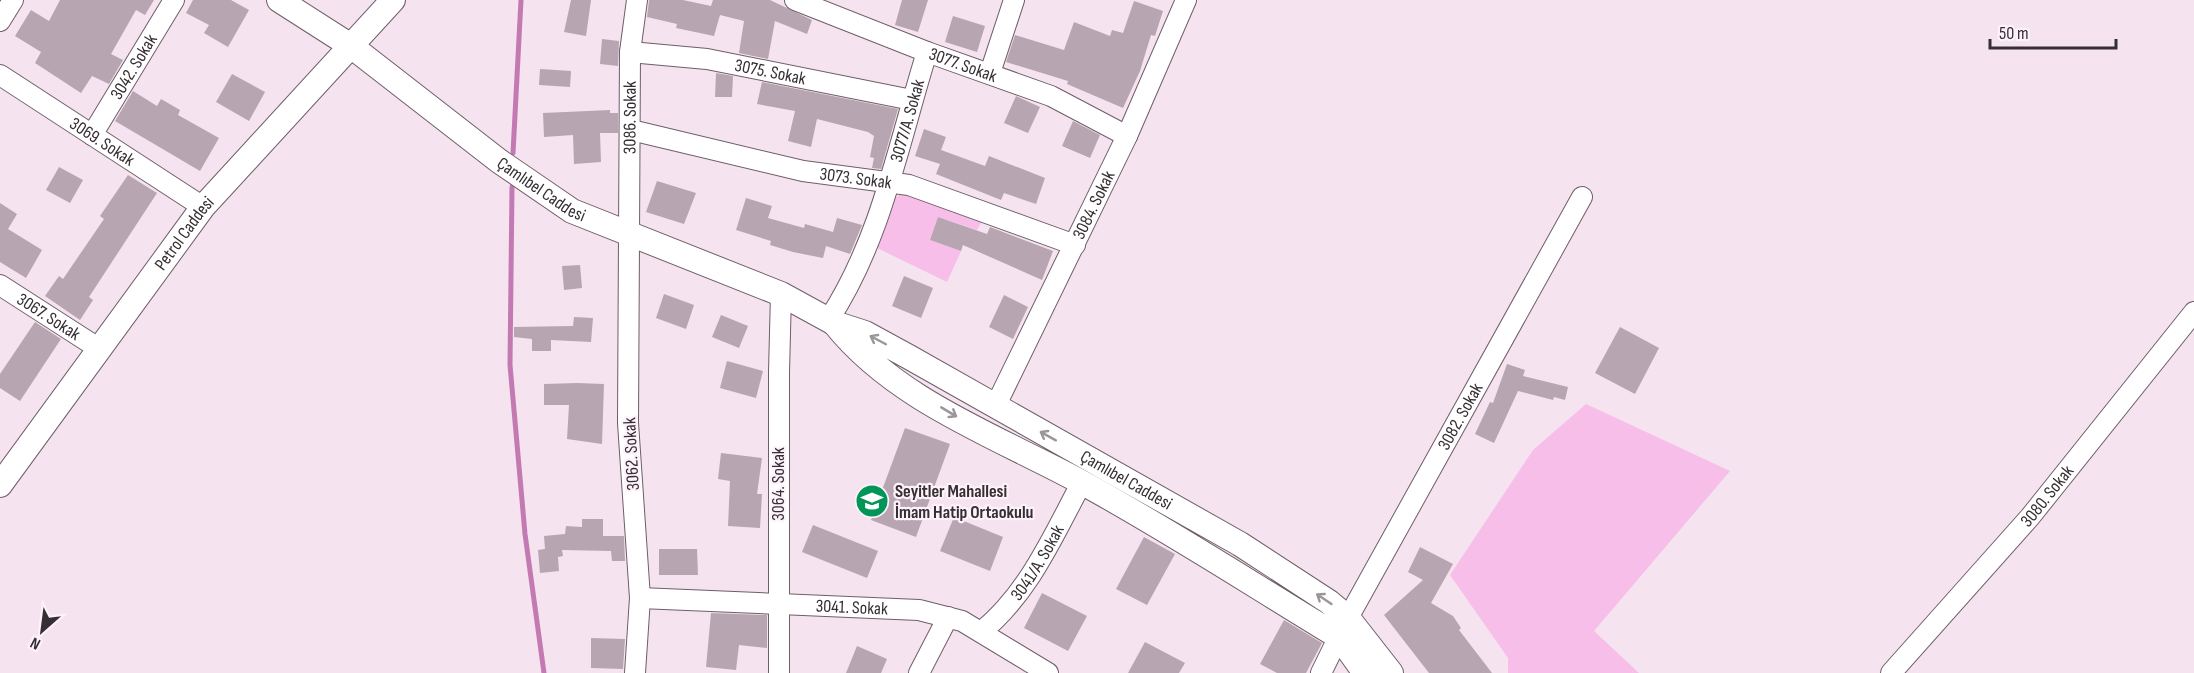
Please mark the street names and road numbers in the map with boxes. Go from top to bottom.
street label: 3042. Sokak [106,30,162,103]
street label: 3077. Sokak [926,44,1000,87]
street label: 3075. Sokak [733,55,808,90]
street label: 3077/A. Sokak [886,77,929,165]
street label: 3086. Sokak [619,81,641,154]
street label: 3069. Sokak [66,113,138,171]
street label: Çamlıbel Caddesi [493,153,588,226]
street label: 3073. Sokak [818,163,893,194]
street label: 3084. Sokak [1068,167,1120,243]
street label: Petrol Caddesi [150,192,219,274]
street label: 3067. Sokak [13,289,84,345]
street label: 3082. Sokak [1434,379,1488,454]
street label: 3062. Sokak [619,417,644,491]
street label: Çamlıbel Caddesi [1077,446,1176,515]
street label: 3064. Sokak [768,447,789,521]
street label: 3080. Sokak [2016,461,2078,531]
street label: 3041/A. Sokak [1006,521,1069,605]
street label: 3041. Sokak [815,596,888,620]

